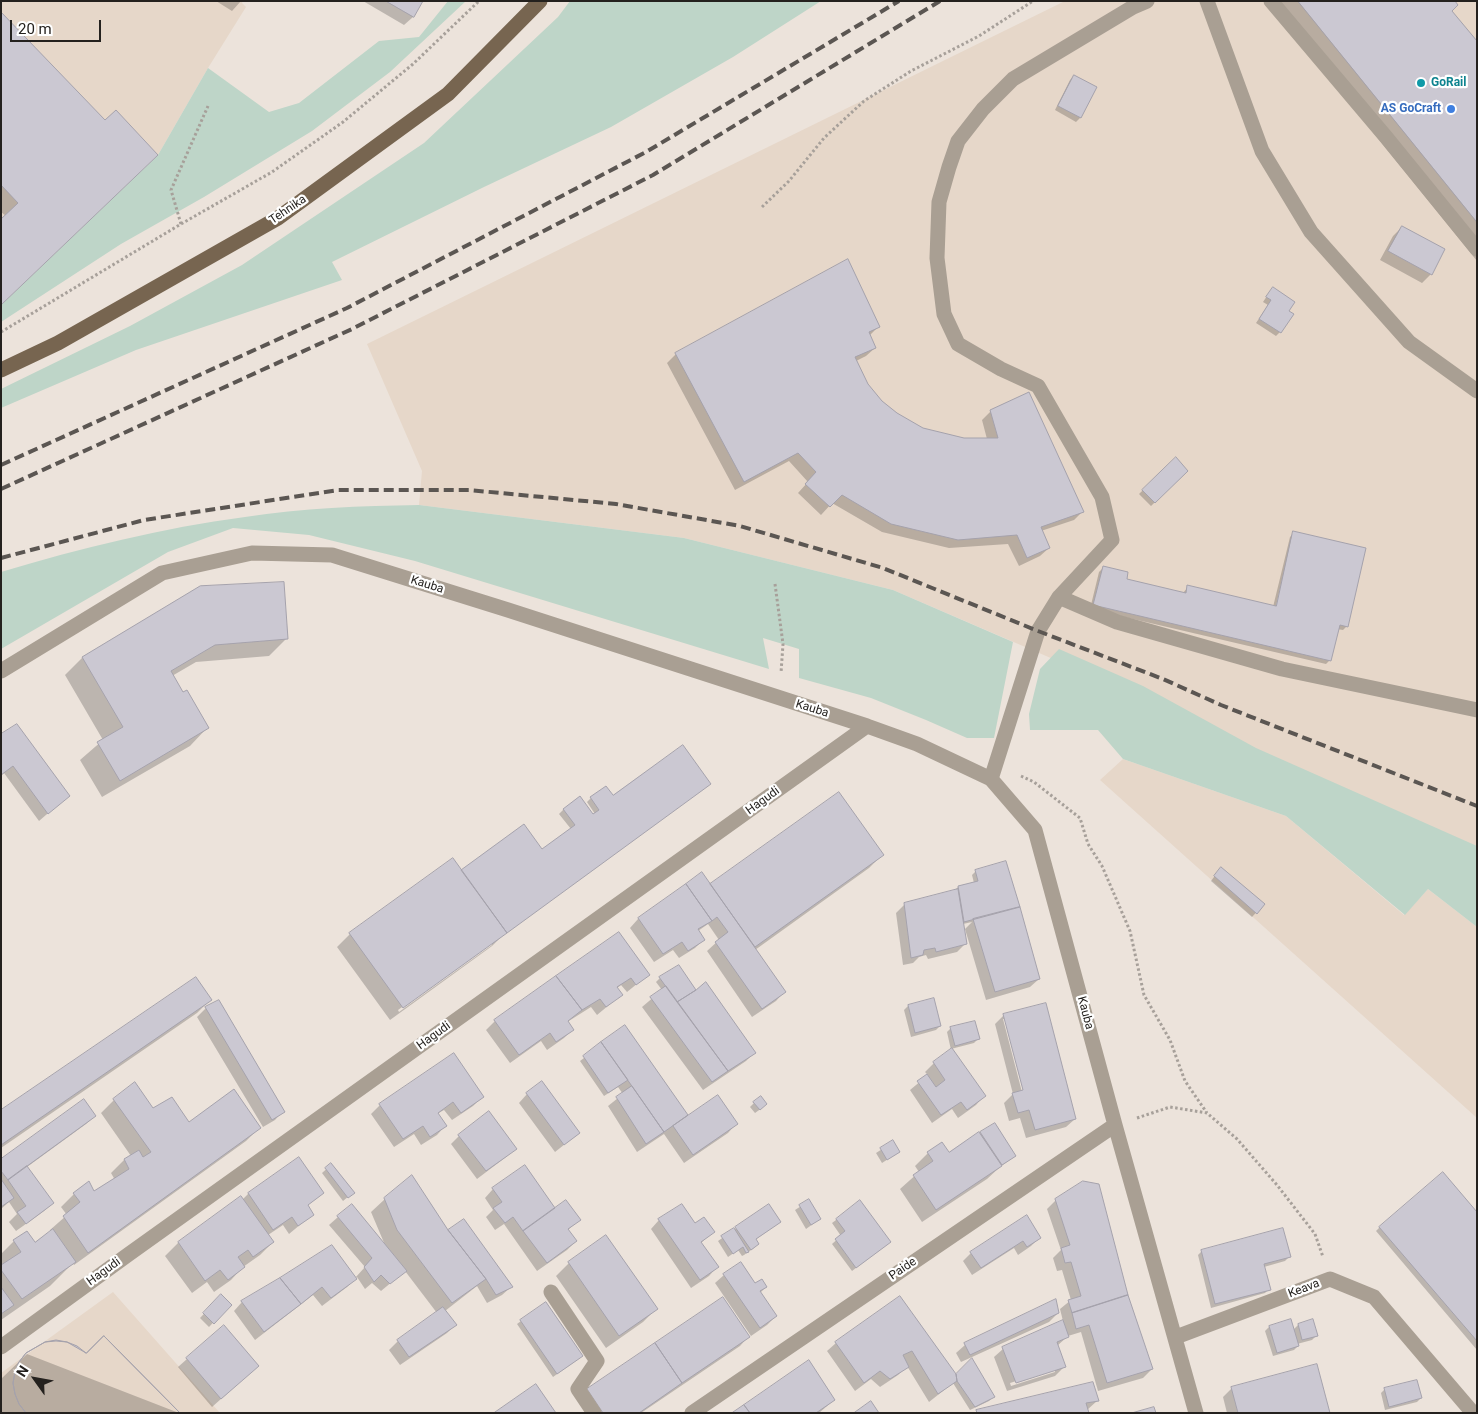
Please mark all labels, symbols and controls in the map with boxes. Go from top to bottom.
scale bar [12,10,104,42]
text: 20 m [18,20,52,38]
place label: GoRail [1431,76,1466,90]
marker: GoRail [1415,77,1427,89]
place label: AS GoCraft [1381,102,1441,116]
marker: AS GoCraft [1445,103,1457,115]
street label: Tehnika [267,192,309,228]
street label: Kauba [409,573,445,597]
street label: Kauba [794,697,830,721]
street label: Hagudi [743,784,783,818]
street label: Kauba [1074,995,1096,1031]
street label: Hagudi [414,1019,454,1053]
street label: Hagudi [84,1255,124,1289]
street label: Paide [887,1255,919,1283]
street label: Keava [1286,1276,1322,1302]
north arrow [10,1354,60,1404]
text: N [13,1363,32,1379]

